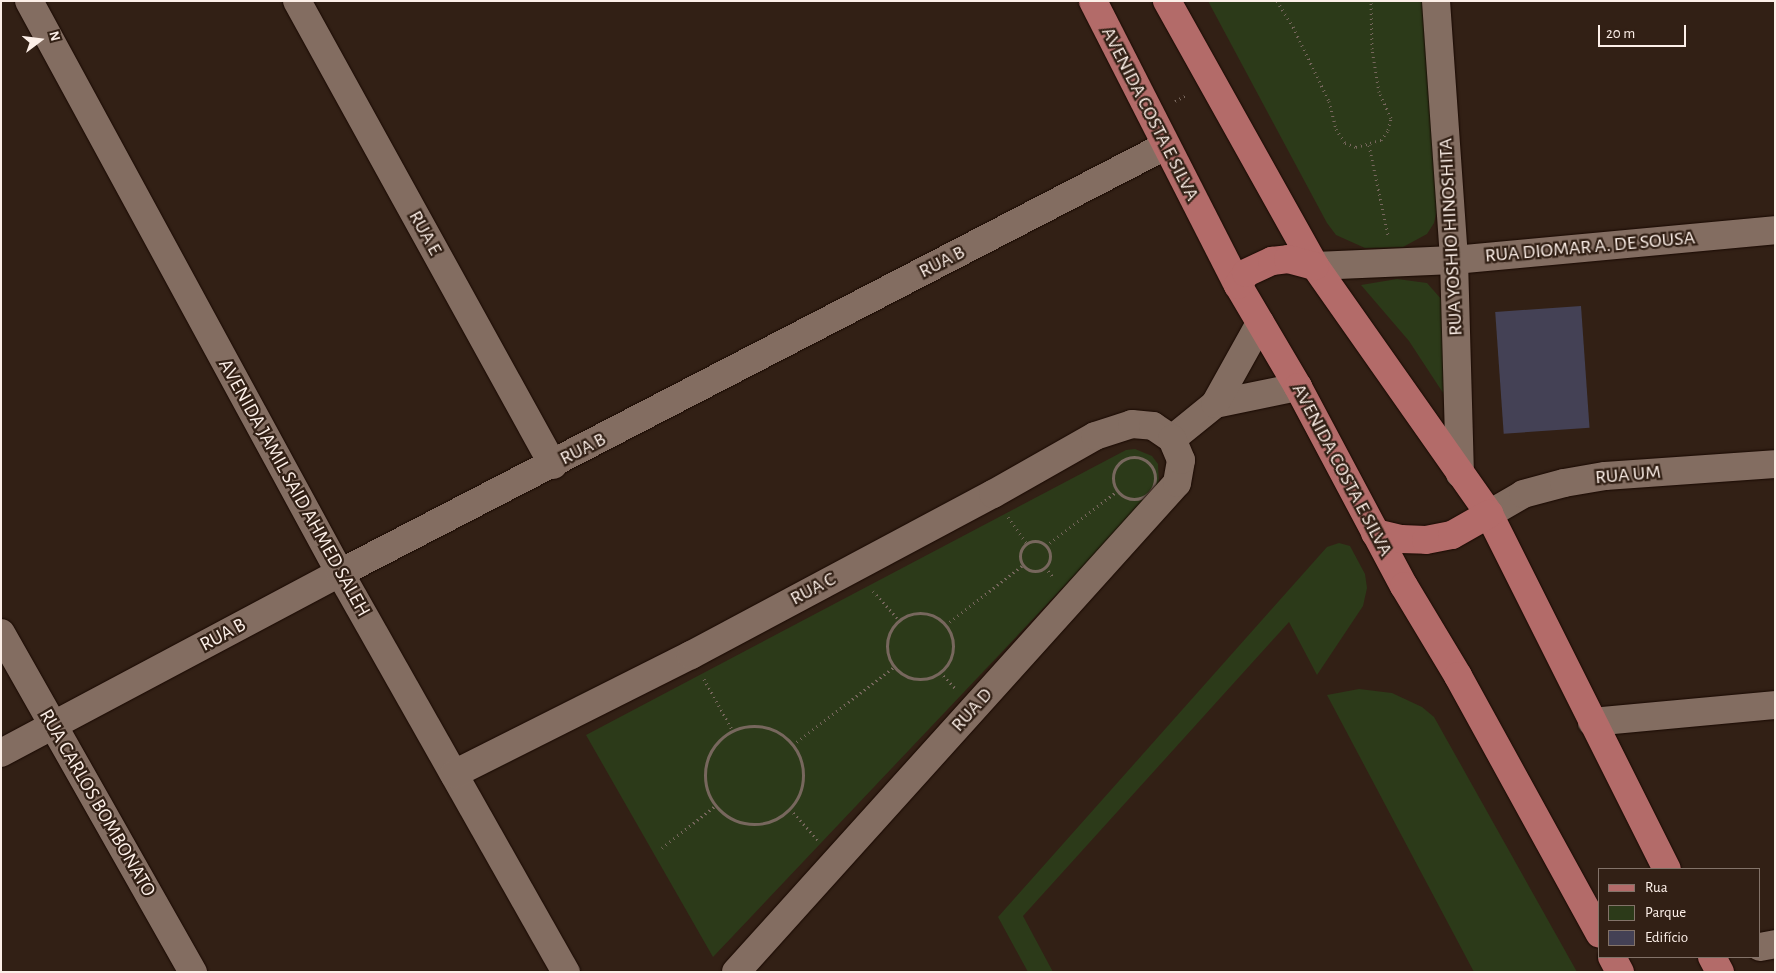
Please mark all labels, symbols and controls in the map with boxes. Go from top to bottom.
north arrow [15,15,65,65]
scale bar [1601,15,1688,47]
street label: AVENIDA COSTA E SILVA [1096,23,1204,205]
text: 20 m [1606,26,1635,41]
text: N [46,30,63,43]
street label: RUA YOSHIO HINOSHITA [1434,138,1468,336]
street label: RUA E [403,206,447,260]
street label: RUA DIOMAR A. DE SOUSA [1484,226,1696,268]
street label: RUA B [915,240,969,284]
street label: AVENIDA JAMIL SAID AHMED SALEH [213,355,375,621]
street label: AVENIDA COSTA E SILVA [1286,380,1398,560]
street label: RUA B [556,427,610,471]
street label: RUA UM [1594,460,1662,490]
street label: RUA C [786,567,840,611]
street label: RUA B [196,613,250,657]
street label: RUA D [946,683,998,737]
street label: RUA CARLOS BOMBONATO [34,705,160,901]
legend [1598,868,1761,958]
text: Rua [1645,880,1668,895]
text: Parque [1645,905,1686,920]
text: Edifício [1645,930,1688,945]

